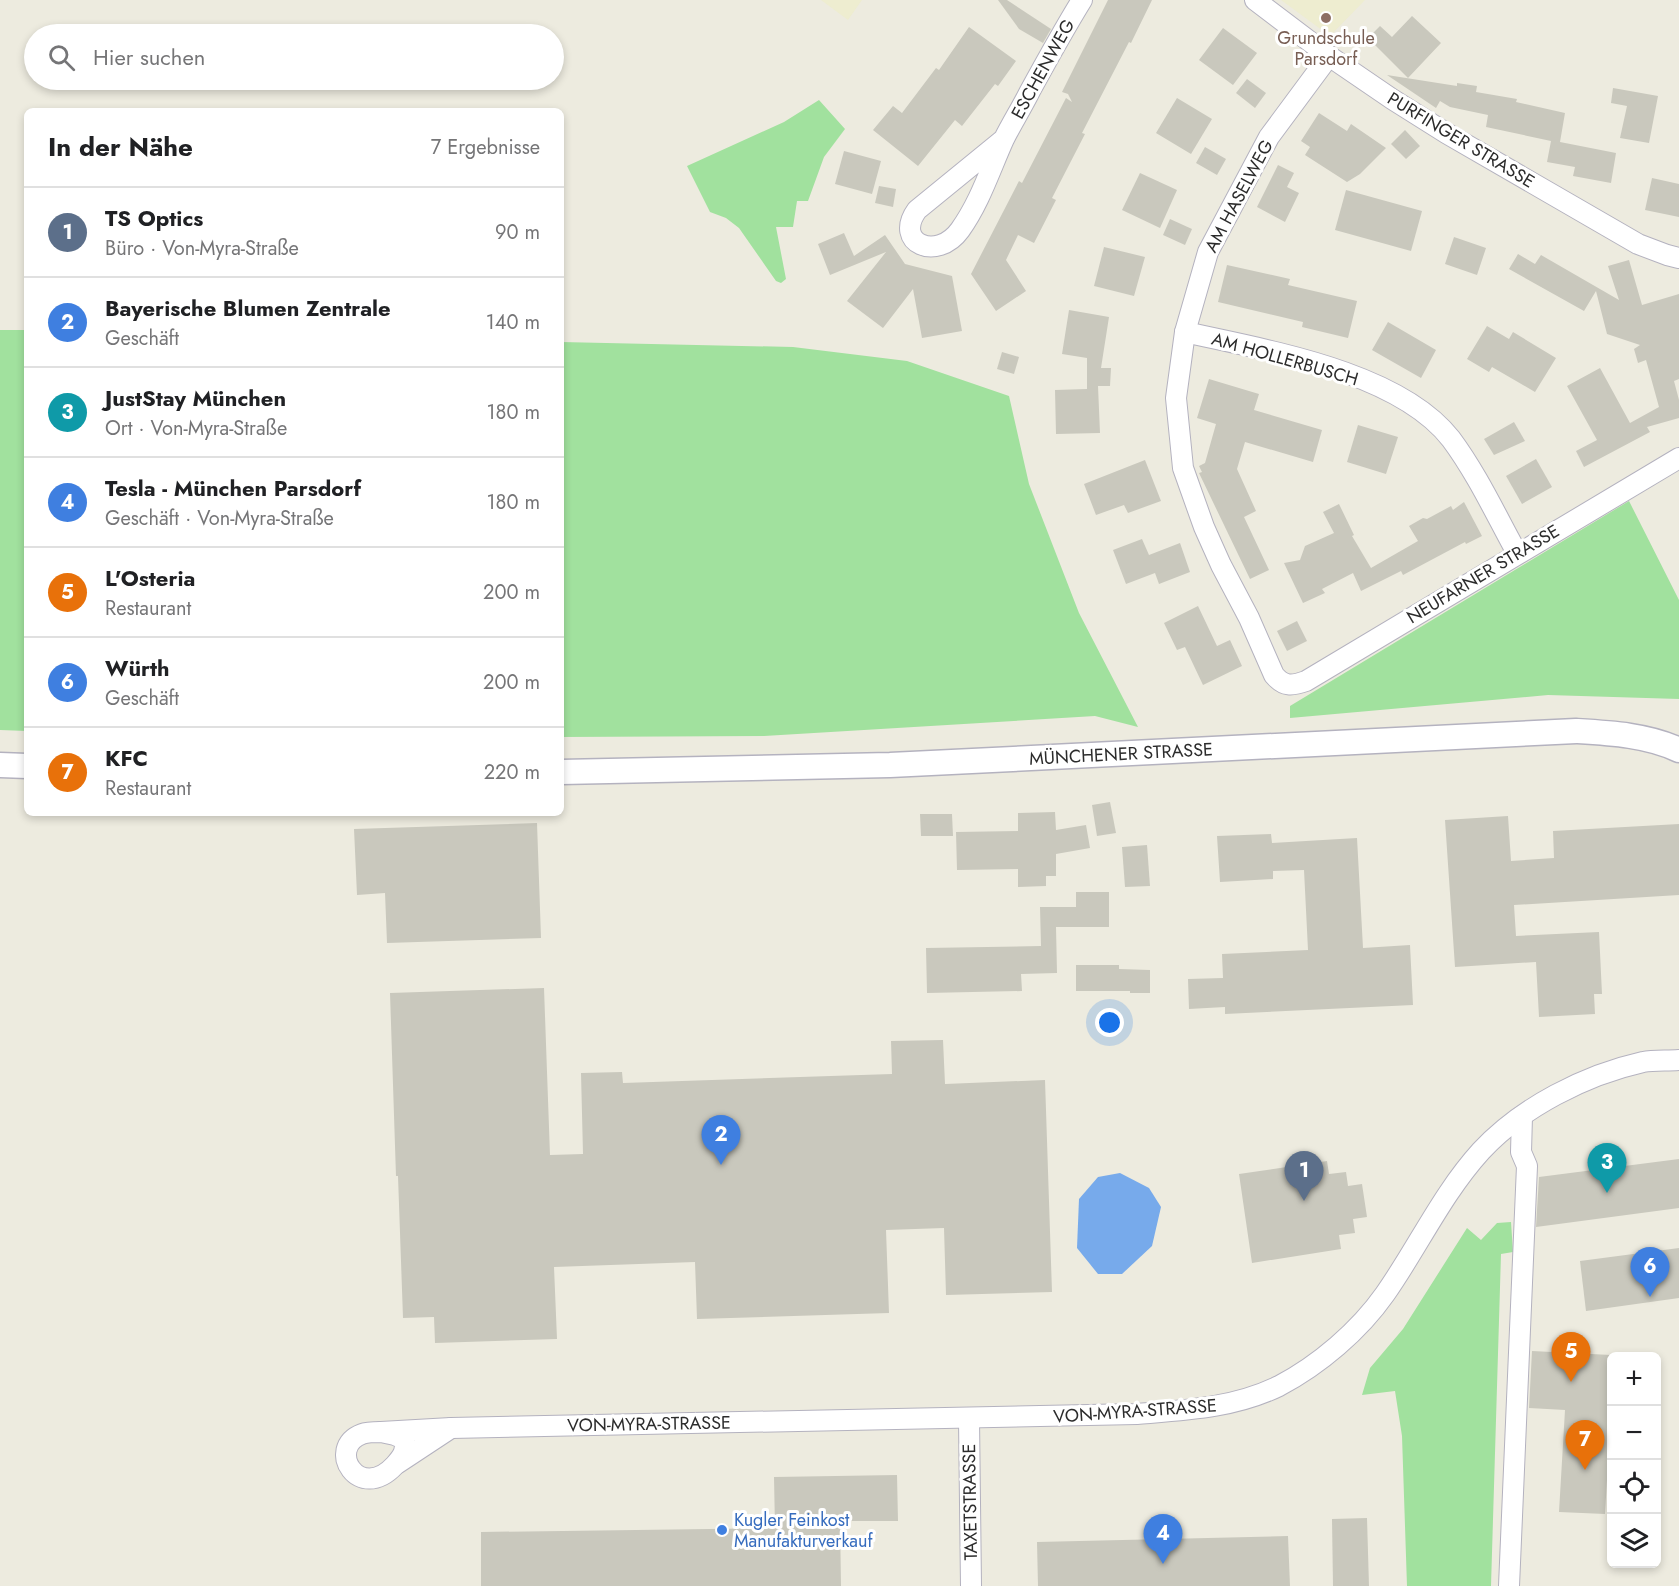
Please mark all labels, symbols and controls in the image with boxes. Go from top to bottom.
marker: Grundschule Parsdorf [1319,11,1333,25]
street label: ESCHENWEG [1005,14,1081,124]
search box [24,24,564,90]
place label: Grundschule Parsdorf [1277,25,1375,72]
icon: search [45,41,78,74]
text: Hier suchen [93,41,205,73]
street label: PURFINGER STRASSE [1382,86,1540,194]
text: In der Nähe [48,128,193,166]
text: 7 Ergebnisse [431,133,540,162]
street label: AM HASELWEG [1198,135,1280,257]
text: TS Optics [105,202,203,234]
text: 1 [62,218,73,247]
text: 90 m [495,218,540,247]
text: Büro · Von-Myra-Straße [105,234,299,263]
text: Bayerische Blumen Zentrale [105,292,391,324]
text: 2 [61,308,74,337]
text: 140 m [486,308,540,337]
text: Geschäft [105,324,179,353]
street label: AM HOLLERBUSCH [1209,326,1361,392]
text: JustStay München [105,382,286,414]
text: 3 [61,398,74,427]
text: 180 m [486,398,540,427]
text: Ort · Von-Myra-Straße [105,414,287,443]
text: Tesla - München Parsdorf [105,472,361,504]
text: 4 [61,488,74,517]
text: 180 m [486,488,540,517]
text: Geschäft · Von-Myra-Straße [105,504,334,533]
street label: NEUFARNER STRASSE [1402,518,1564,630]
text: L'Osteria [105,562,195,594]
text: 5 [61,578,74,607]
text: 200 m [483,578,540,607]
text: Restaurant [105,594,191,623]
text: Würth [105,652,170,684]
text: 6 [61,668,74,697]
text: 200 m [483,668,540,697]
text: Geschäft [105,684,179,713]
street label: MÜNCHENER STRASSE [1028,736,1214,772]
text: KFC [105,742,148,774]
text: 7 [61,758,74,787]
text: 220 m [484,758,540,787]
text: Restaurant [105,774,191,803]
your location [1095,1008,1124,1037]
pin: 2 [702,1116,740,1165]
pin: 3 [1588,1144,1626,1193]
pin: 1 [1284,1152,1324,1201]
pin: 6 [1630,1248,1670,1297]
pin: 5 [1552,1332,1590,1382]
map controls [1607,1352,1661,1568]
button: + [1607,1352,1661,1406]
street label: VON-MYRA-STRASSE [1052,1392,1218,1430]
button: − [1607,1406,1661,1460]
street label: VON-MYRA-STRASSE [567,1410,731,1438]
pin: 7 [1566,1420,1604,1470]
street label: TAXETSTRASSE [956,1444,984,1560]
button: locate [1607,1460,1661,1514]
place label: Kugler Feinkost Manufakturverkauf [734,1507,873,1554]
pin: 4 [1144,1514,1182,1564]
button: layers [1607,1514,1661,1568]
marker: Kugler Feinkost Manufakturverkauf [715,1523,729,1537]

